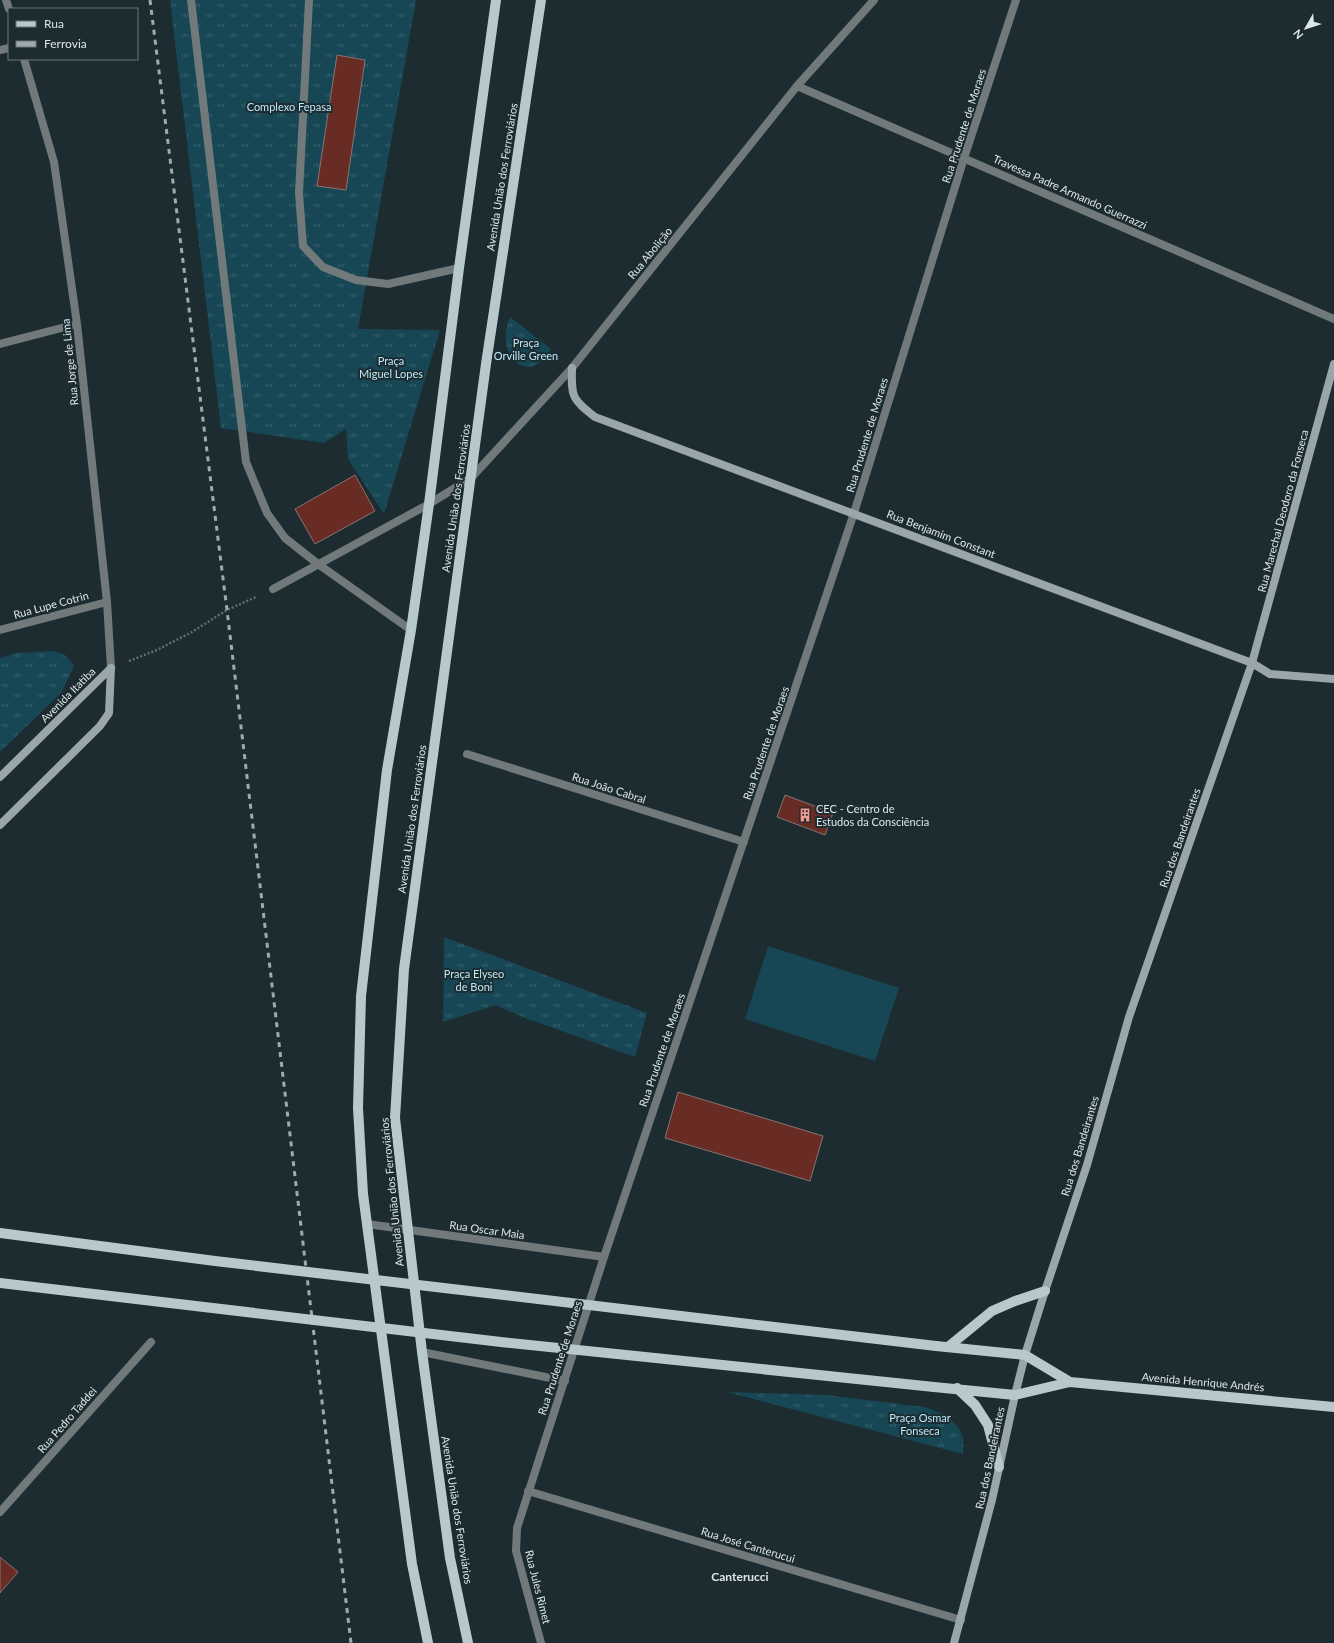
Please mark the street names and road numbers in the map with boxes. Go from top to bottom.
street label: Rua Prudente de Moraes [939,67,988,185]
street label: Avenida União dos Ferroviários [483,102,520,252]
street label: Travessa Padre Armando Guerrazzi [991,152,1149,232]
street label: Rua Abolição [625,224,674,281]
street label: Rua Jorge de Lima [58,318,81,406]
street label: Rua Prudente de Moraes [843,376,890,494]
street label: Avenida União dos Ferroviários [439,423,472,573]
street label: Rua Marechal Deodoro da Fonseca [1255,428,1311,594]
street label: Rua Benjamim Constant [885,507,997,560]
street label: Rua Lupe Cotrin [12,588,90,621]
street label: Avenida Itatiba [38,665,98,725]
street label: Rua Prudente de Moraes [740,684,791,801]
street label: Avenida União dos Ferroviários [395,744,428,894]
street label: Rua João Cabral [571,769,648,806]
street label: Rua dos Bandeirantes [1156,786,1203,889]
street label: Rua Prudente de Moraes [636,991,687,1108]
street label: Rua dos Bandeirantes [1058,1094,1101,1198]
street label: Avenida União dos Ferroviários [377,1117,406,1267]
street label: Rua Oscar Maia [449,1218,525,1241]
street label: Rua Prudente de Moraes [535,1299,584,1417]
street label: Avenida Henrique Andrés [1141,1370,1265,1393]
street label: Rua Pedro Taddei [34,1384,99,1455]
street label: Rua dos Bandeirantes [972,1405,1007,1510]
street label: Avenida União dos Ferroviários [439,1435,476,1585]
street label: Rua José Canterucui [700,1524,797,1565]
street label: Rua Jules Rimet [523,1549,554,1625]

